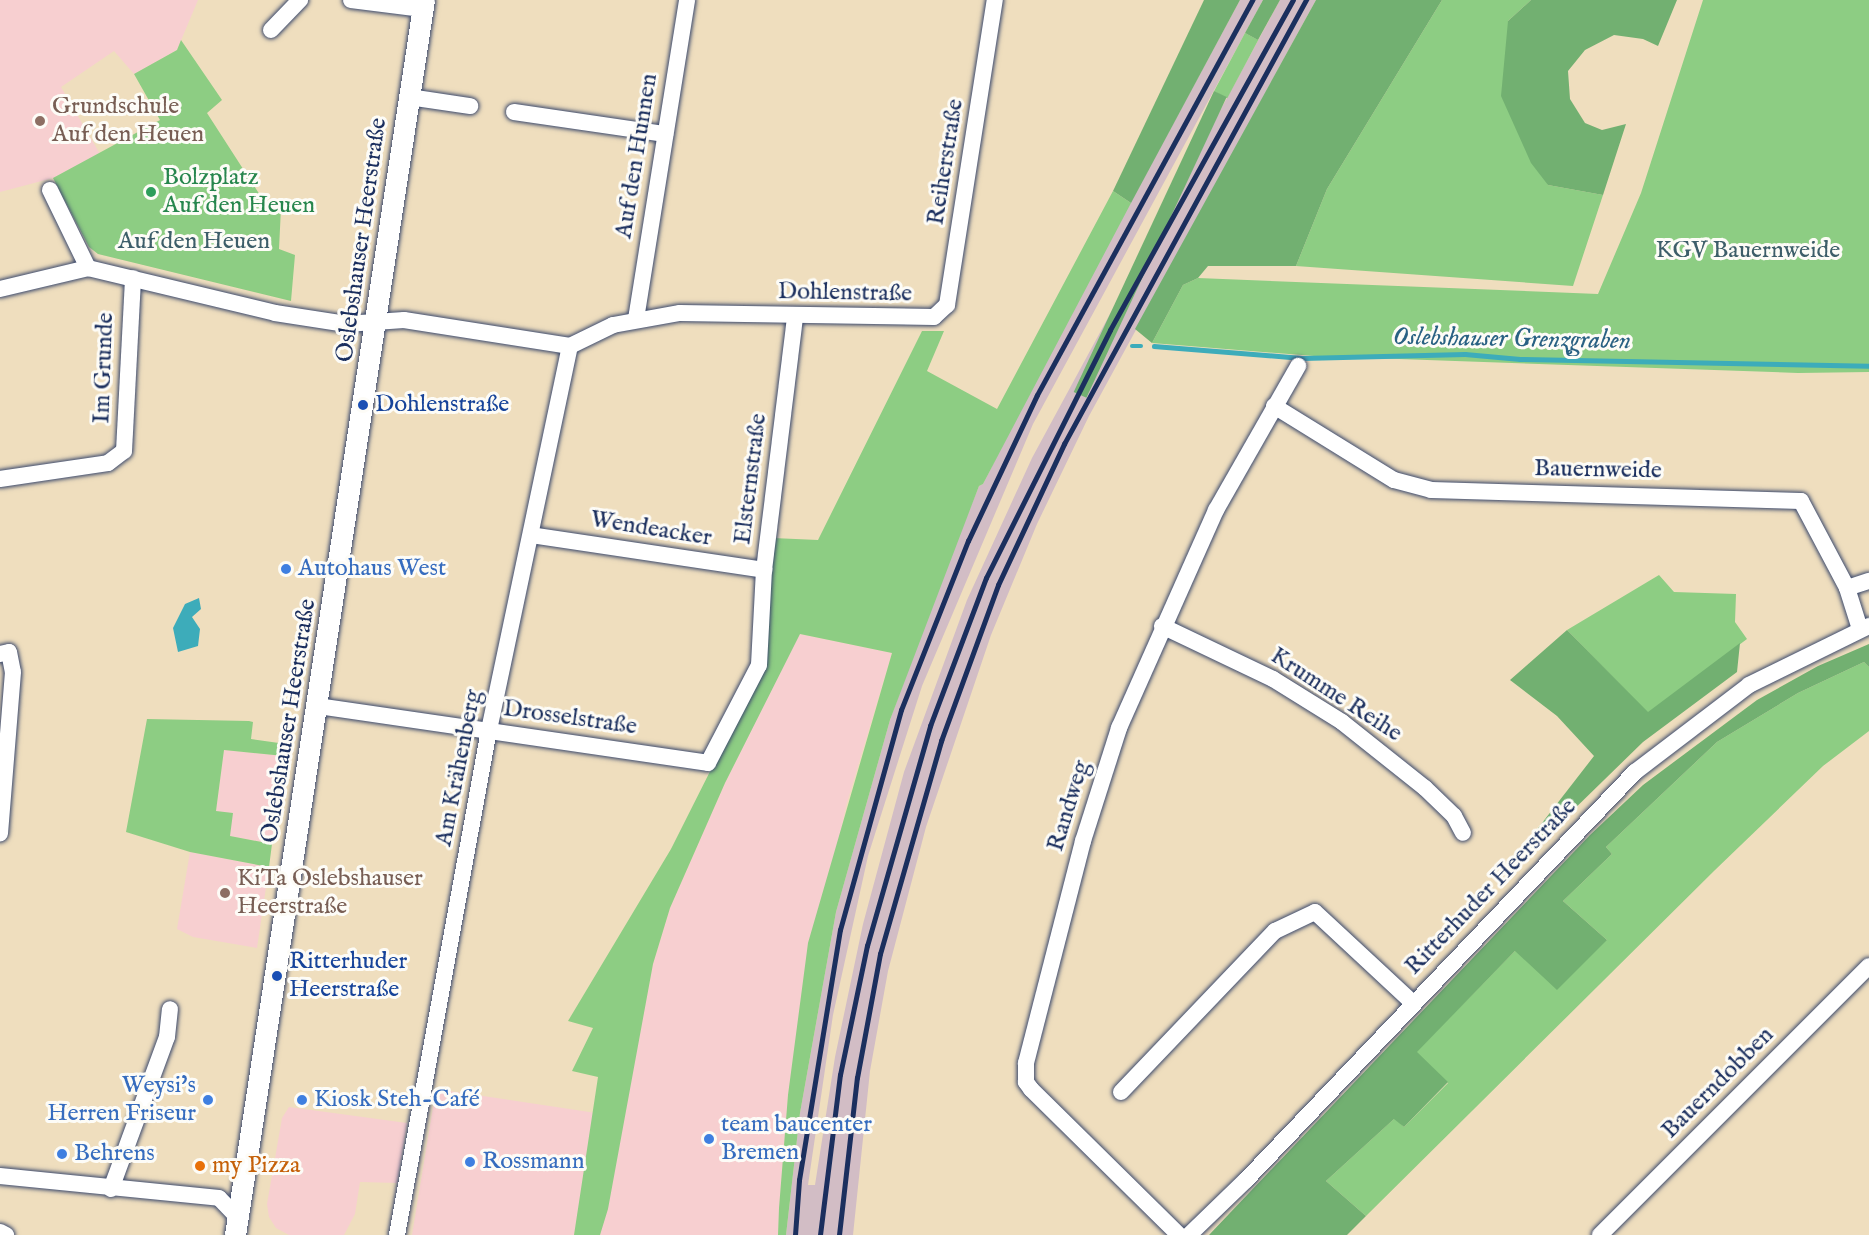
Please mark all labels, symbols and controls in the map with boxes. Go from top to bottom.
street label: Auf den Hunnen [610,71,664,241]
place label: Grundschule Auf den Heuen [52,93,204,149]
street label: Reiherstraße [922,97,970,227]
marker: Grundschule Auf den Heuen [33,114,47,128]
street label: Oslebshauser Heerstraße [331,116,393,364]
place label: Bolzplatz Auf den Heuen [163,164,315,220]
marker: Bolzplatz Auf den Heuen [144,185,158,199]
park label: Auf den Heuen [118,228,270,256]
park label: KGV Bauernweide [1656,237,1840,265]
street label: Dohlenstraße [778,277,912,309]
street label: Im Grunde [88,312,120,424]
water label: Oslebshauser Grenzgraben [1393,321,1631,357]
place label: Dohlenstraße [375,391,509,419]
marker: Dohlenstraße [356,398,370,412]
street label: Elsternstraße [729,412,773,546]
street label: Bauernweide [1534,454,1662,486]
street label: Wendeacker [588,505,714,553]
place label: Autohaus West [298,555,446,583]
marker: Autohaus West [279,562,293,576]
street label: Oslebshauser Heerstraße [255,597,323,845]
street label: Krumme Reihe [1265,642,1407,748]
street label: Am Krähenberg [430,687,488,849]
street label: Drosselstraße [501,694,639,742]
street label: Randweg [1042,757,1096,855]
street label: Ritterhuder Heerstraße [1399,793,1583,981]
place label: KiTa Oslebshauser Heerstraße [237,865,423,921]
marker: KiTa Oslebshauser Heerstraße [218,886,232,900]
place label: Ritterhuder Heerstraße [289,948,407,1004]
marker: Ritterhuder Heerstraße [270,969,284,983]
street label: Bauerndobben [1656,1021,1780,1145]
place label: Weysi's Herren Friseur [47,1072,196,1128]
place label: Kiosk Steh-Café [314,1086,480,1114]
marker: Weysi's Herren Friseur [201,1093,215,1107]
marker: Kiosk Steh-Café [295,1093,309,1107]
place label: team baucenter Bremen [721,1111,872,1167]
marker: team baucenter Bremen [702,1132,716,1146]
place label: Behrens [74,1140,155,1168]
marker: Behrens [55,1147,69,1161]
place label: Rossmann [482,1148,584,1176]
place label: my Pizza [212,1152,300,1180]
marker: Rossmann [463,1155,477,1169]
marker: my Pizza [193,1159,207,1173]

